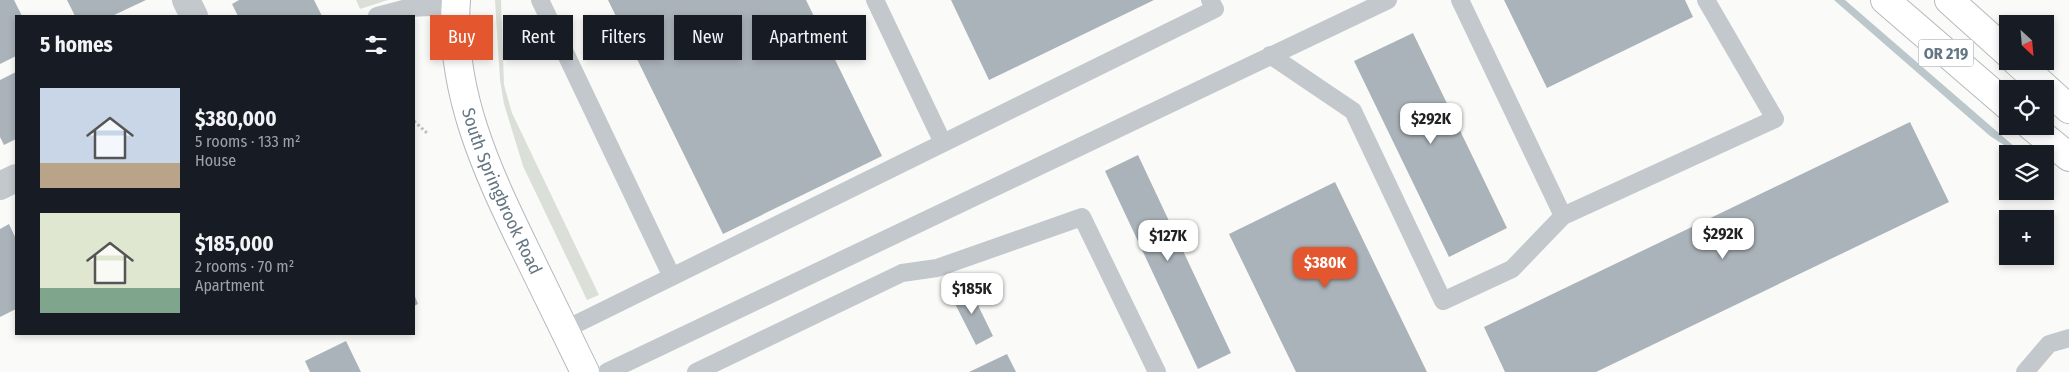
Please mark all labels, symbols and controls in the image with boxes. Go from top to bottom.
chip: Buy [430,15,493,60]
chip: Rent [503,15,573,60]
chip: Filters [583,15,664,60]
chip: New [674,15,742,60]
chip: Apartment [752,15,866,60]
north arrow [1999,15,2054,70]
map controls [1999,15,2054,265]
icon: filters [362,31,390,59]
text: 5 homes [40,32,113,58]
road number: OR 219 [1918,40,1974,66]
button: locate [1999,80,2054,135]
pin: $292K [1396,102,1466,145]
street label: South Springbrook Road [457,105,547,278]
text: $380,000 [195,106,277,132]
icon: home [80,108,140,168]
text: $292K [1411,109,1451,128]
text: 5 rooms · 133 m² [195,132,301,151]
button: layers [1999,145,2054,200]
text: House [195,151,236,170]
button: + [1999,210,2054,265]
pin: $292K [1688,218,1758,260]
pin: $127K [1133,220,1203,262]
text: $292K [1703,224,1743,243]
text: $127K [1149,226,1187,245]
text: $185,000 [195,231,274,257]
icon: home [80,233,140,293]
pin: $380K [1290,246,1360,289]
text: $380K [1304,253,1346,272]
text: 2 rooms · 70 m² [195,257,294,276]
pin: $185K [937,272,1007,315]
text: Apartment [195,276,264,295]
text: $185K [952,279,992,298]

